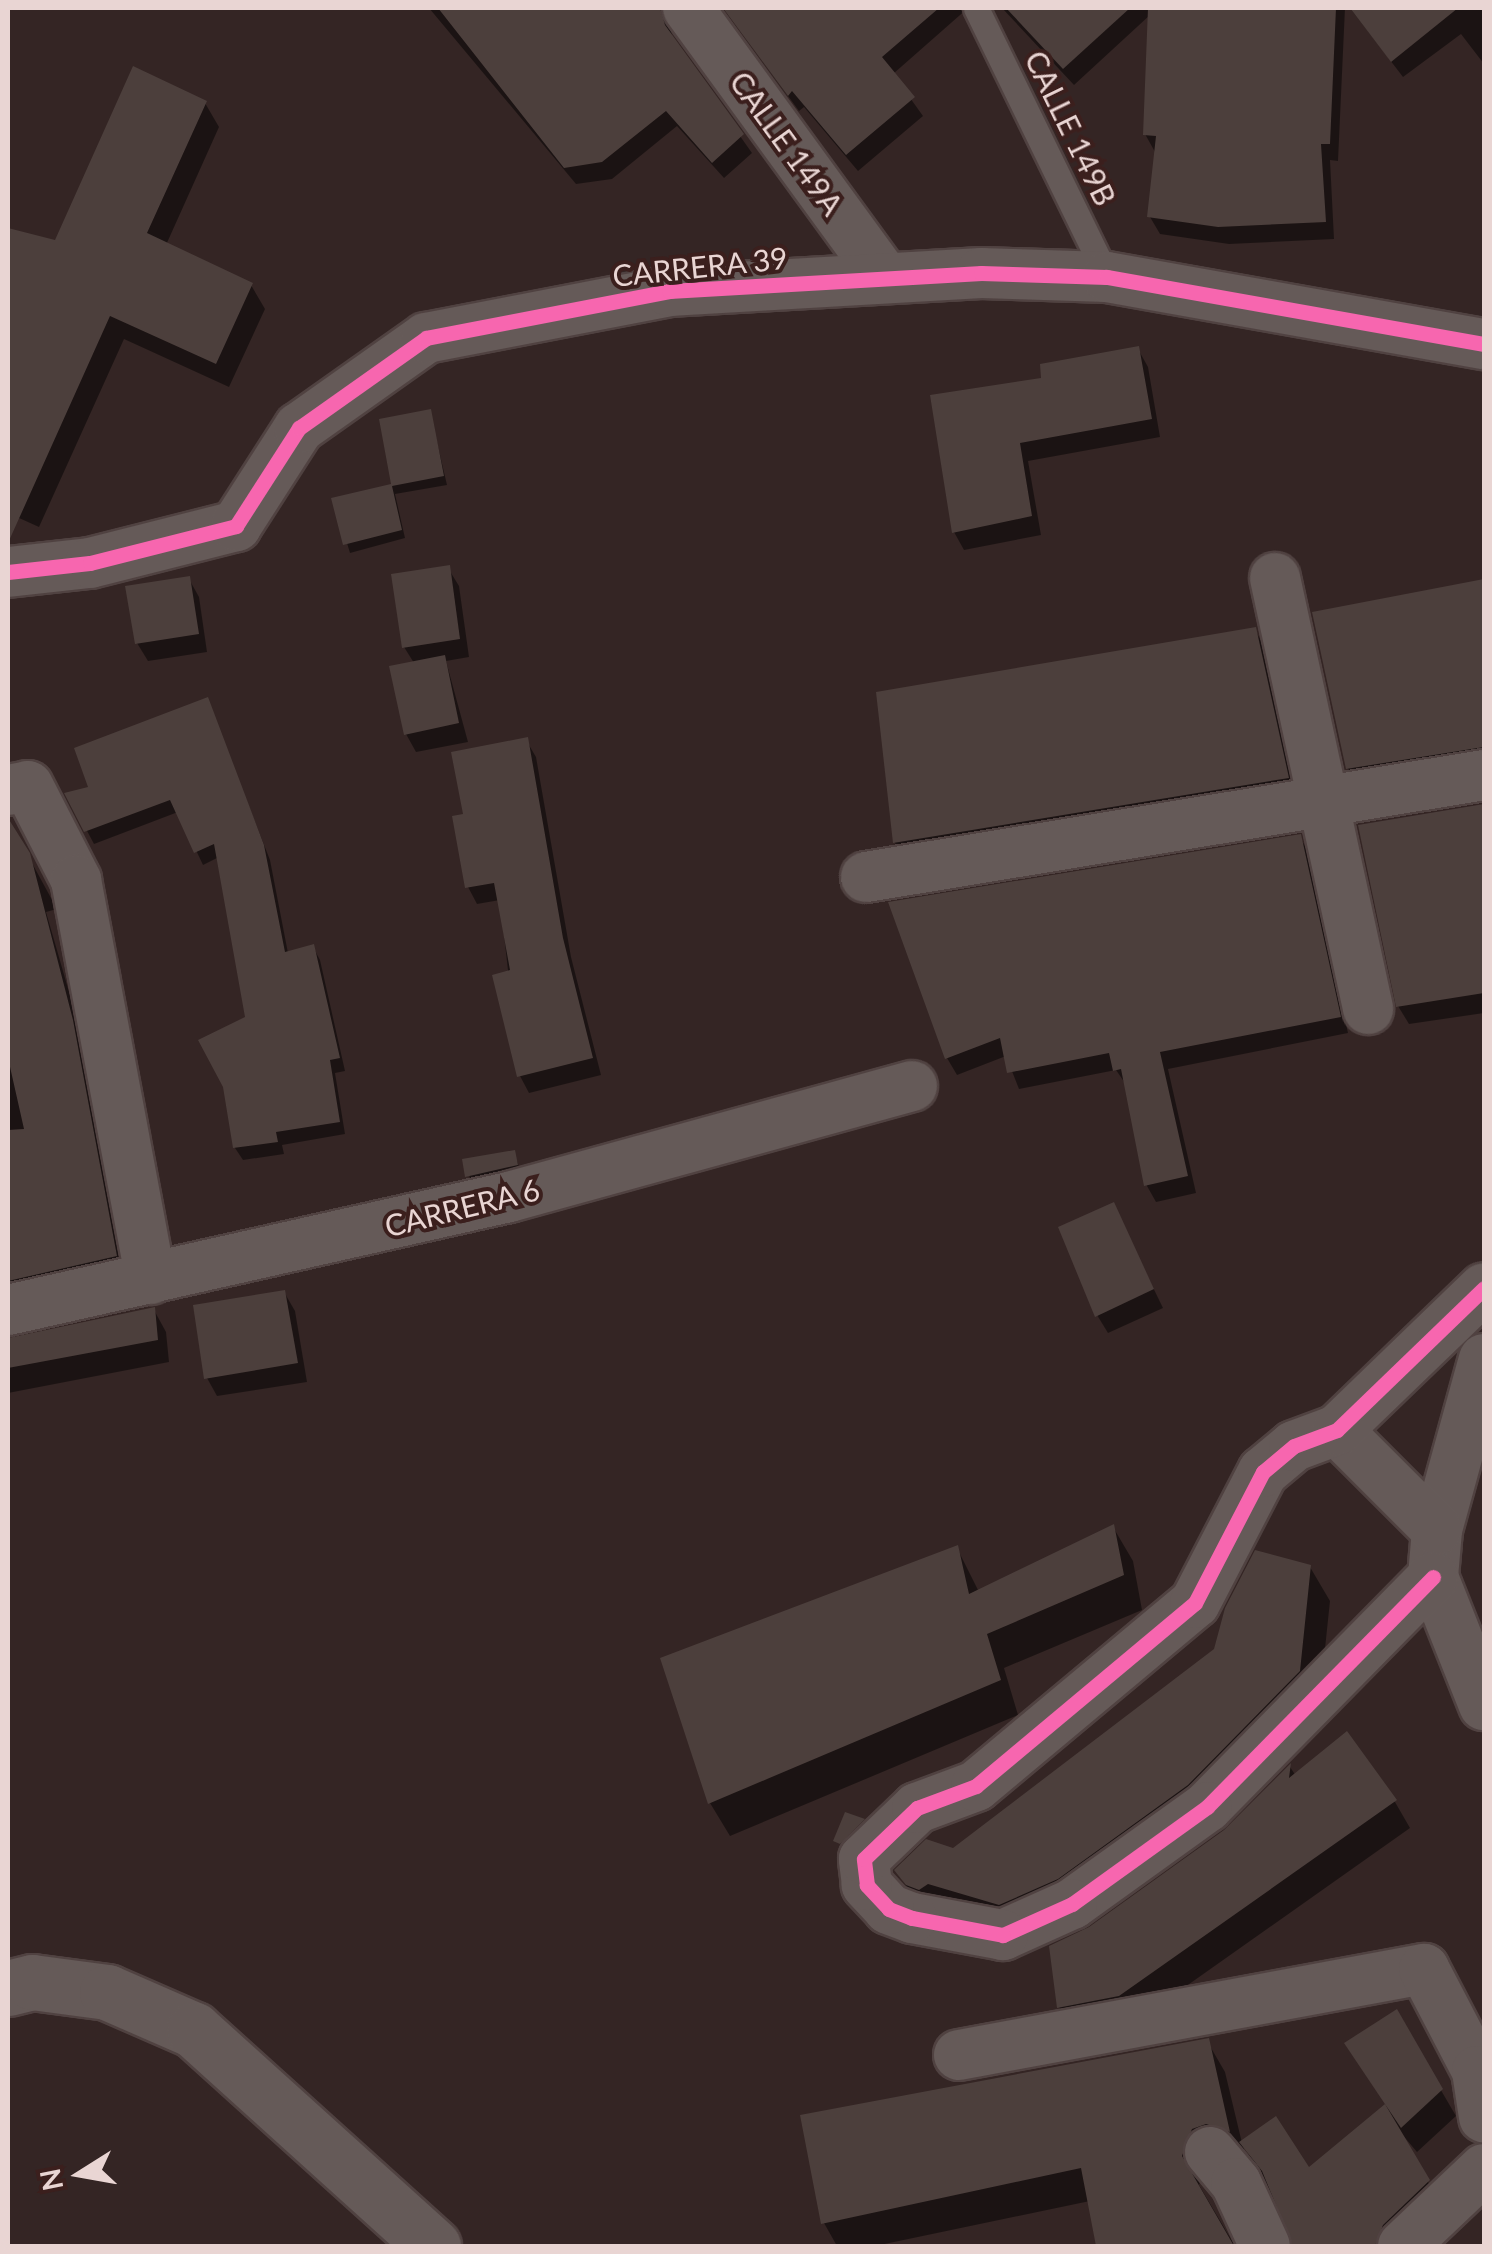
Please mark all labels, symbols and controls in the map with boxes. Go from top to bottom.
street label: CALLE 149B [1018,45,1124,211]
street label: CALLE 149A [723,64,851,222]
street label: CARRERA 39 [610,239,790,293]
street label: CARRERA 6 [380,1170,544,1244]
north arrow [30,2124,130,2224]
text: N [32,2166,69,2194]

